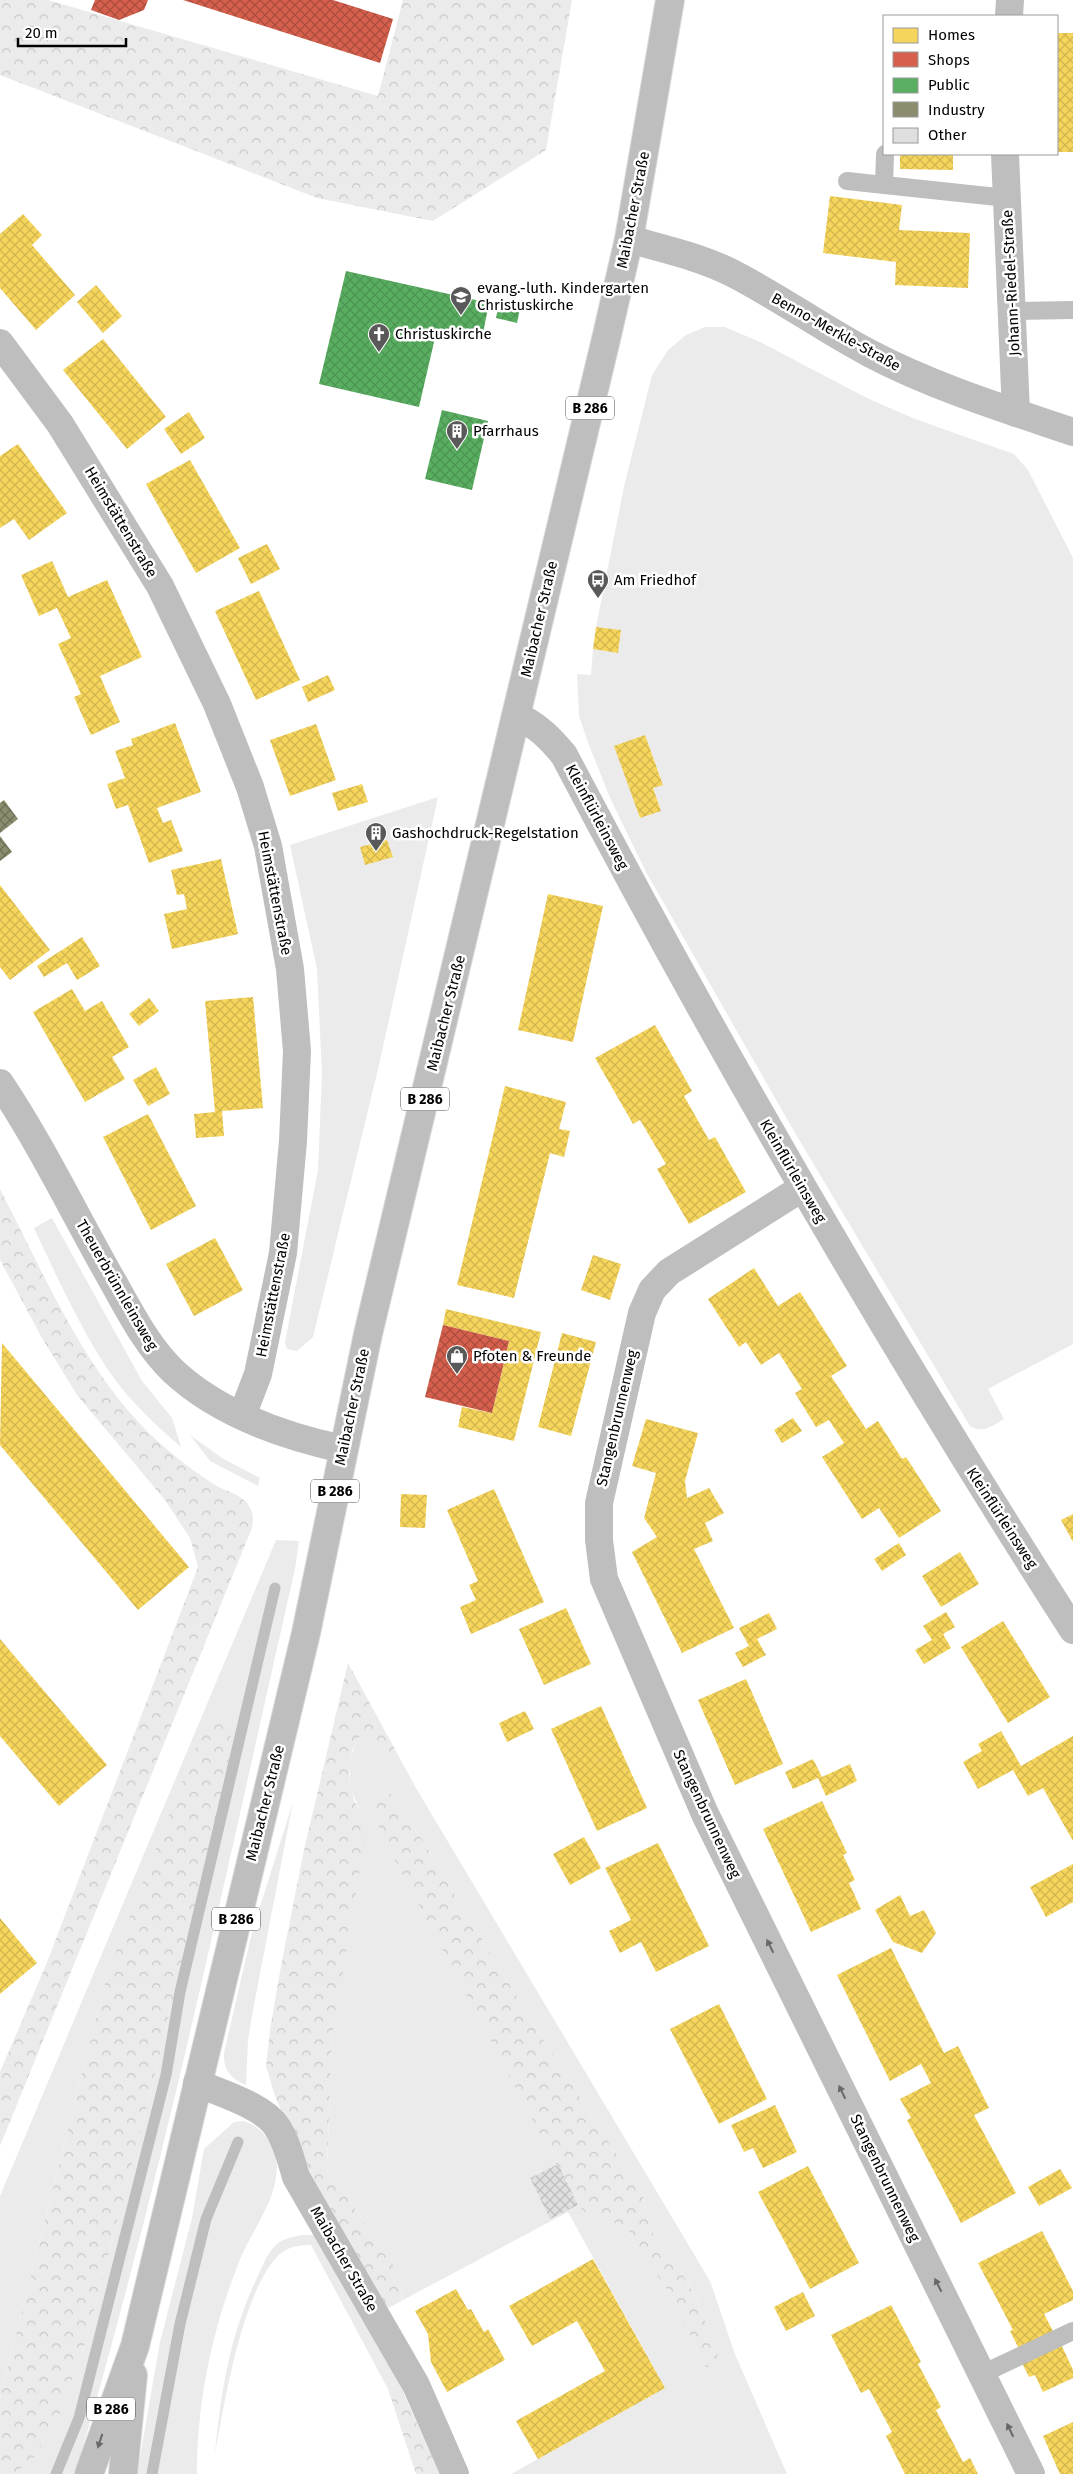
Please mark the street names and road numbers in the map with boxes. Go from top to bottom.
street label: Maibacher Straße [613,150,653,270]
street label: Johann-Riedel-Straße [998,209,1024,357]
street label: Benno-Merkle-Straße [768,289,904,375]
road number: B 286 [566,396,614,419]
street label: Heimstättenstraße [81,463,161,581]
street label: Maibacher Straße [517,559,561,679]
street label: Kleinflürleinsweg [562,761,632,873]
street label: Heimstättenstraße [254,829,296,957]
street label: Maibacher Straße [423,953,469,1073]
road number: B 286 [401,1088,449,1110]
street label: Kleinflürleinsweg [756,1116,830,1226]
street label: Theuerbrünnleinsweg [72,1217,162,1354]
street label: Heimstättenstraße [252,1231,294,1359]
street label: Maibacher Straße [331,1347,373,1467]
street label: Stangenbrunnenweg [593,1348,642,1488]
street label: Kleinflürleinsweg [963,1464,1041,1572]
road number: B 286 [311,1480,359,1502]
street label: Maibacher Straße [242,1743,288,1863]
street label: Stangenbrunnenweg [669,1747,745,1881]
road number: B 286 [212,1908,260,1930]
street label: Stangenbrunnenweg [846,2111,924,2245]
street label: Maibacher Straße [306,2203,382,2315]
road number: B 286 [87,2398,135,2420]

